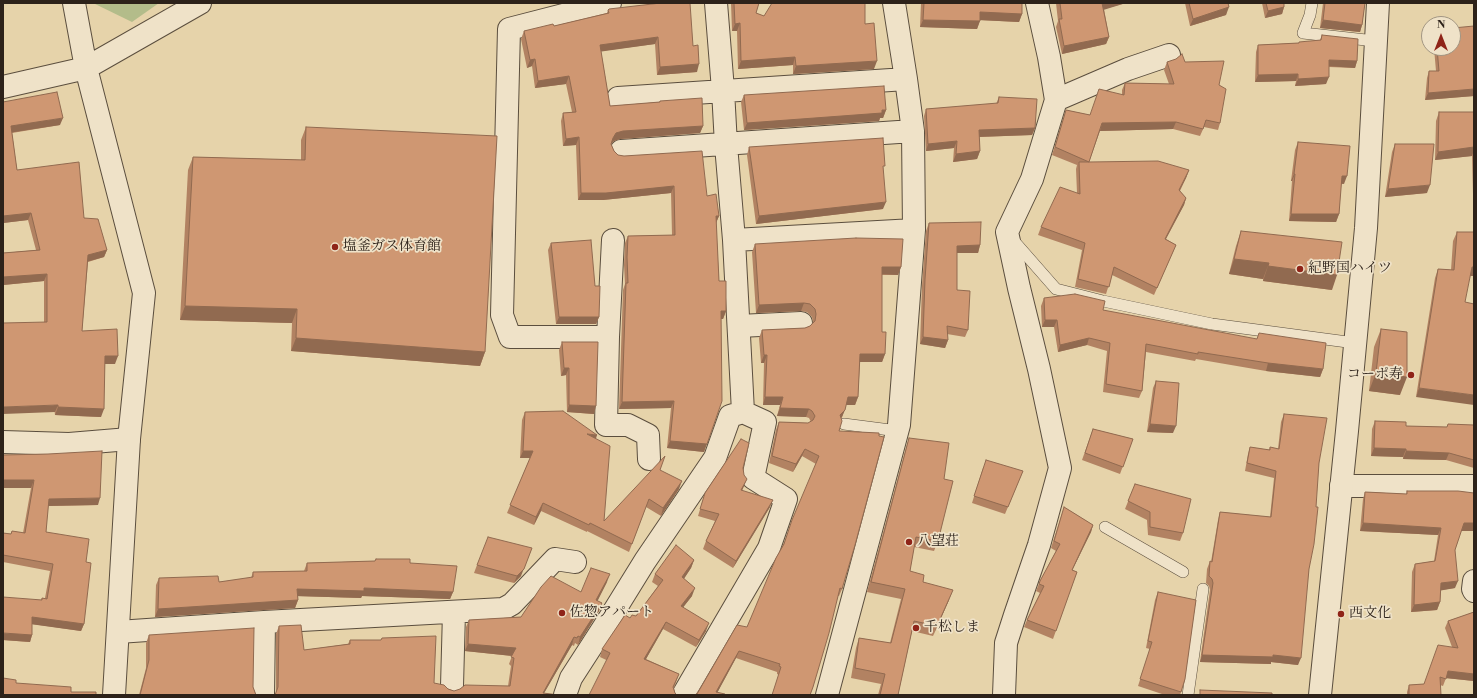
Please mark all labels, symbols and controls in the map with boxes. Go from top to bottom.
north arrow [1421,16,1461,56]
text: N [1437,18,1445,32]
place label: 塩釜ガス体育館 [343,239,441,255]
marker: 塩釜ガス体育館 [330,242,340,252]
place label: 紀野国ハイツ [1308,261,1392,277]
marker: 紀野国ハイツ [1295,264,1305,274]
place label: コーポ寿 [1347,367,1403,383]
marker: コーポ寿 [1406,370,1416,380]
place label: 八望荘 [917,534,959,550]
marker: 八望荘 [904,537,914,547]
place label: 佐惣アパート [570,605,654,621]
place label: 西文化 [1349,606,1391,622]
marker: 佐惣アパート [557,608,567,618]
marker: 西文化 [1336,609,1346,619]
place label: 千松しま [924,620,980,636]
marker: 千松しま [911,623,921,633]

